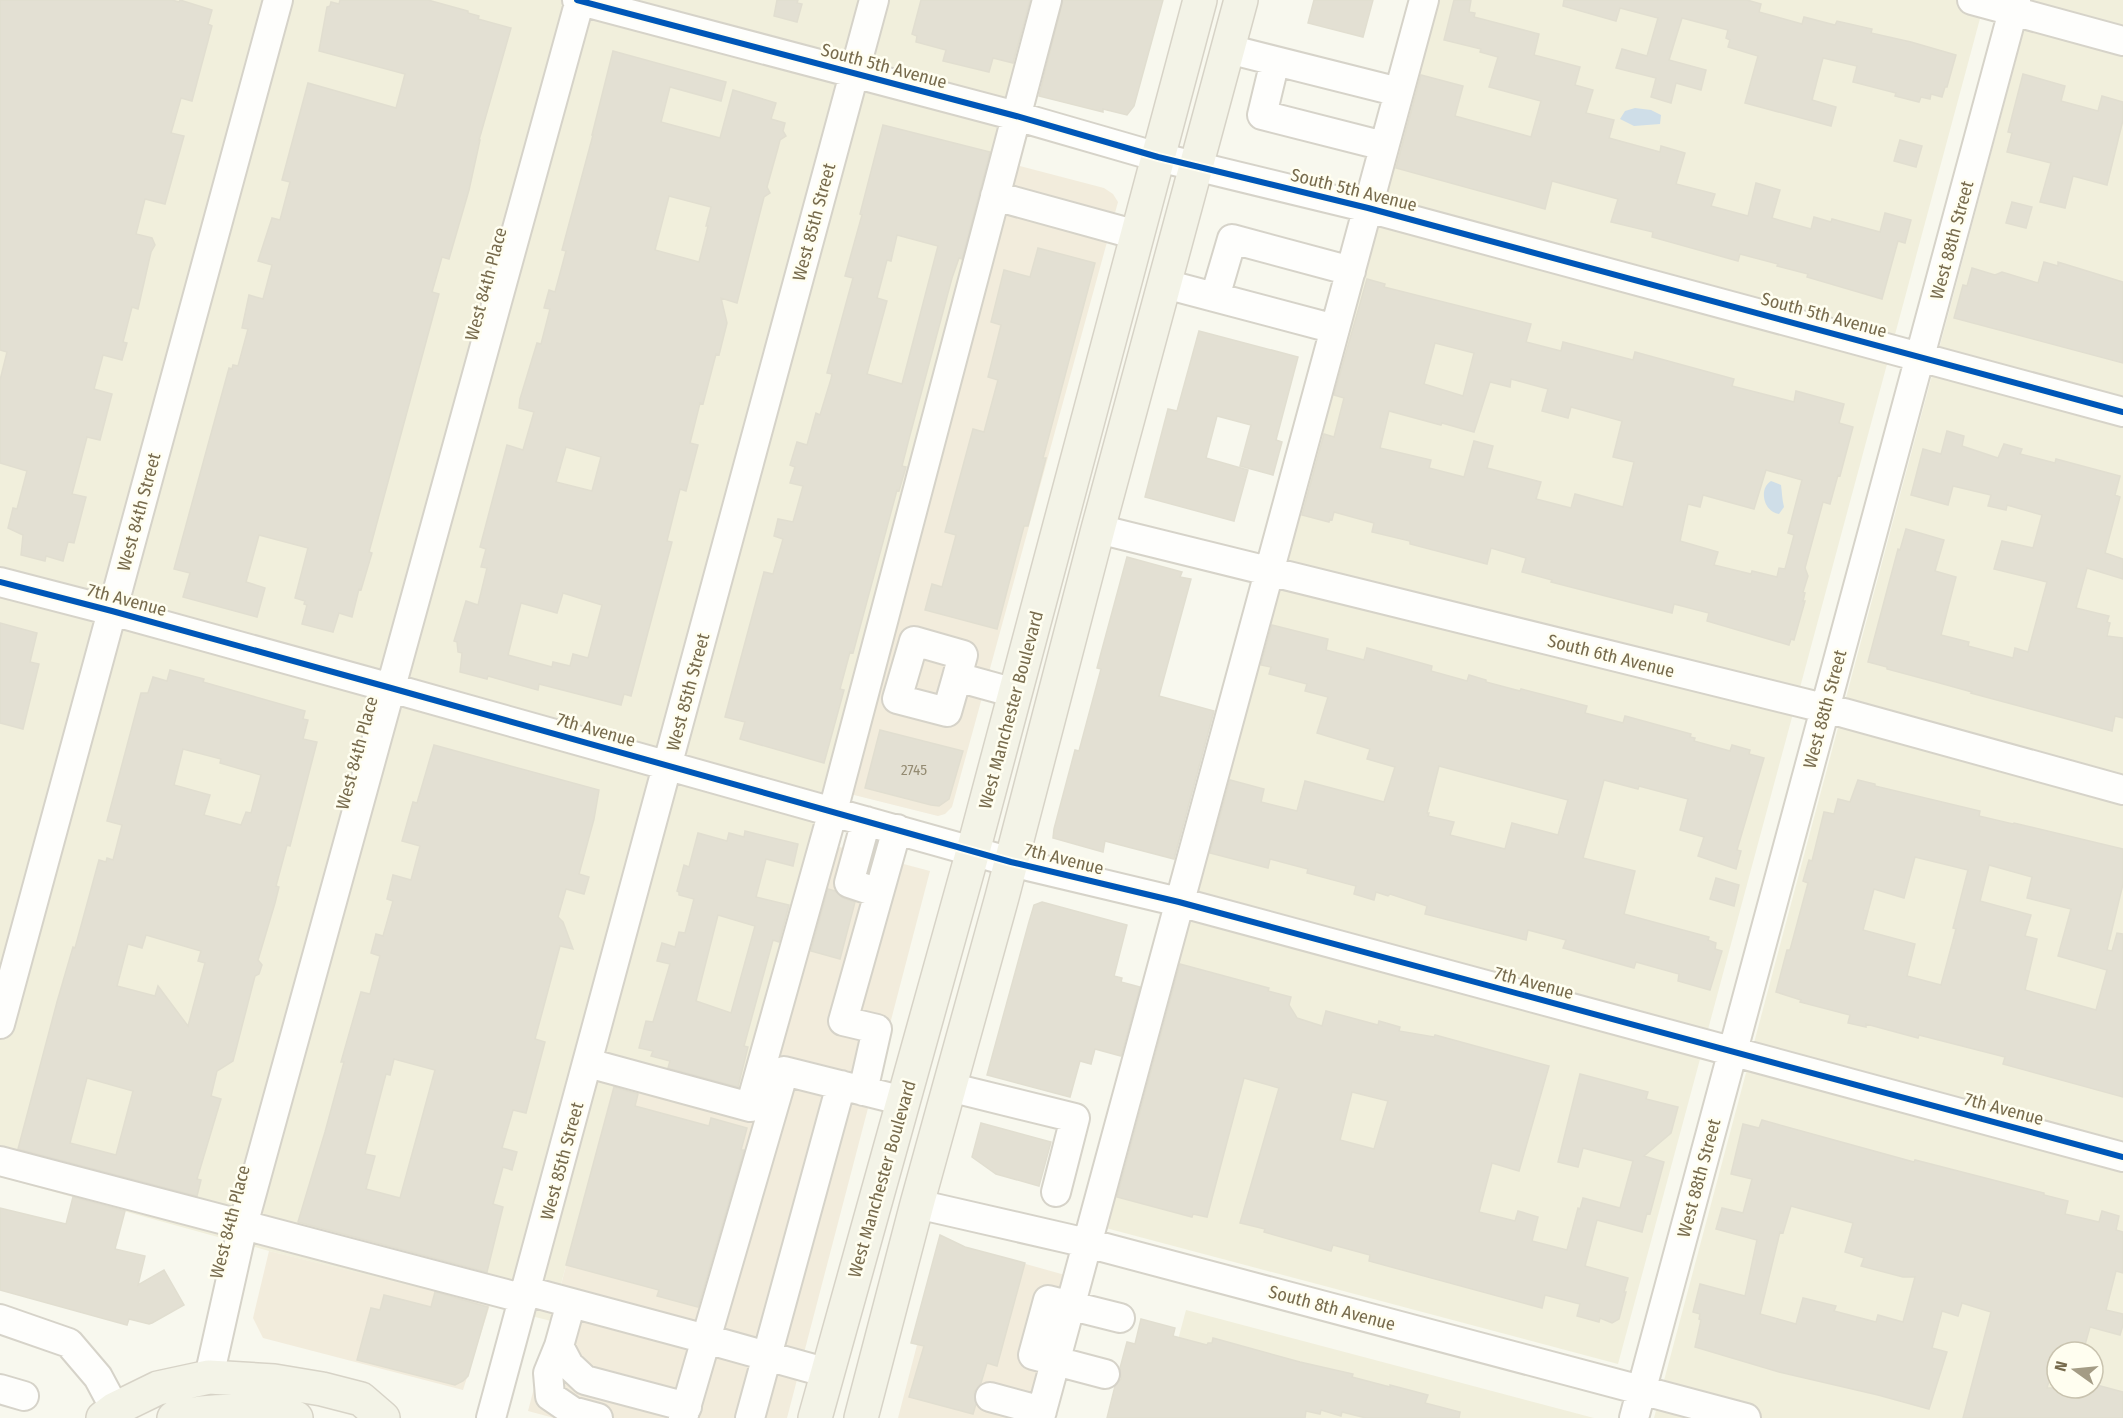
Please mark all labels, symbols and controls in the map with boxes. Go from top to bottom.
street label: South 5th Avenue [819,39,949,93]
street label: West 85th Street [788,161,840,283]
street label: South 5th Avenue [1289,164,1419,216]
street label: West 88th Street [1926,178,1978,302]
street label: West 84th Place [460,225,512,343]
street label: South 5th Avenue [1759,288,1889,342]
street label: West 84th Street [113,450,165,574]
street label: 7th Avenue [85,579,169,621]
street label: West Manchester Boulevard [974,609,1048,811]
street label: South 6th Avenue [1545,630,1677,682]
street label: West 85th Street [662,631,714,753]
street label: West 88th Street [1799,647,1851,771]
street label: West 84th Place [331,694,383,812]
street label: 7th Avenue [554,708,638,752]
house number: 2745 [901,761,927,779]
street label: 7th Avenue [1022,839,1106,879]
street label: 7th Avenue [1492,962,1576,1004]
street label: West Manchester Boulevard [843,1078,921,1280]
street label: 7th Avenue [1962,1088,2046,1130]
street label: West 85th Street [536,1100,588,1222]
street label: West 88th Street [1673,1116,1725,1240]
street label: West 84th Place [205,1163,255,1281]
street label: South 8th Avenue [1266,1281,1398,1335]
north arrow [2045,1340,2105,1400]
text: N [2051,1359,2071,1373]

